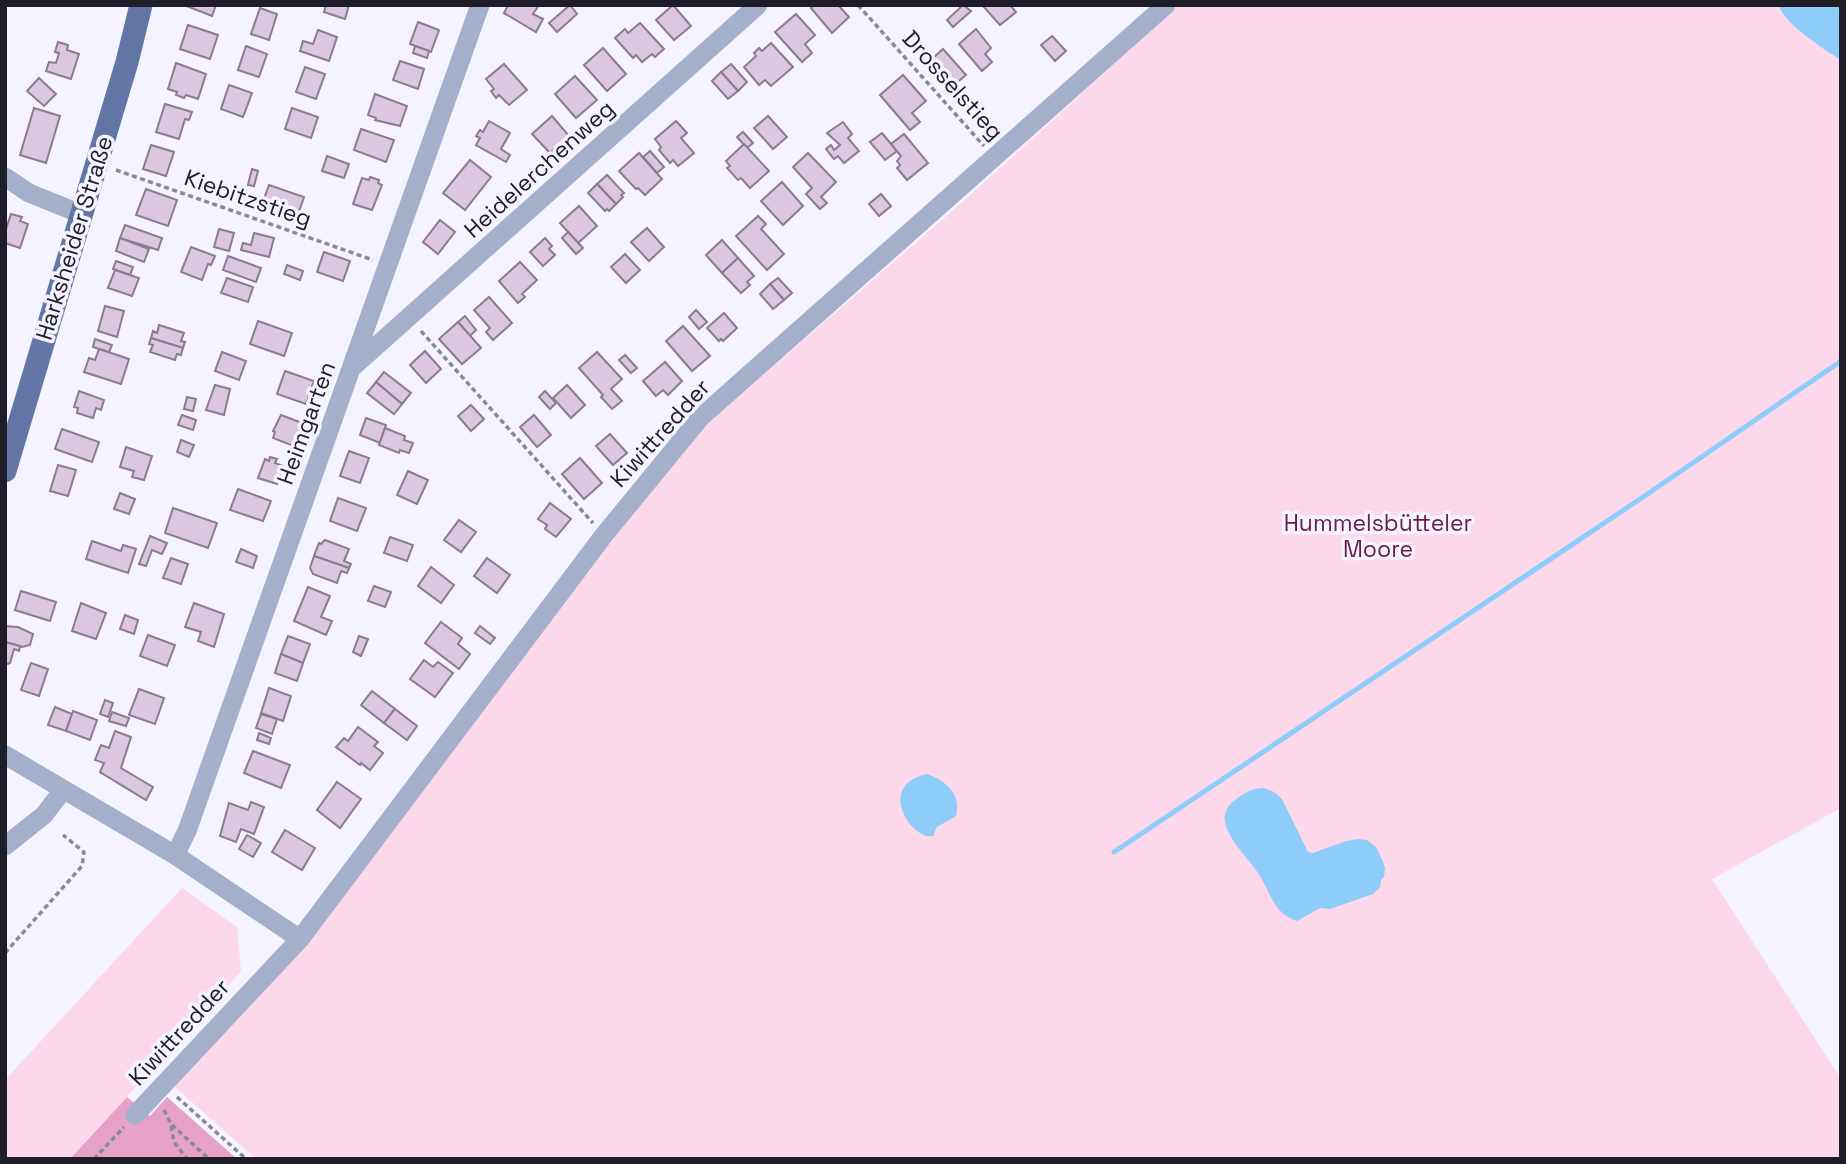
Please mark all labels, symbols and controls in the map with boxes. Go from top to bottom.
street label: Drosselstieg [896,24,1010,146]
street label: Heidelerchenweg [458,94,620,244]
street label: Harksheider Straße [29,132,119,344]
street label: Kiebitzstieg [180,162,316,234]
street label: Heimgarten [270,357,342,489]
street label: Kiwittredder [604,373,716,493]
park label: Hummelsbütteler Moore [1284,508,1472,564]
street label: Kiwittredder [122,972,236,1092]

